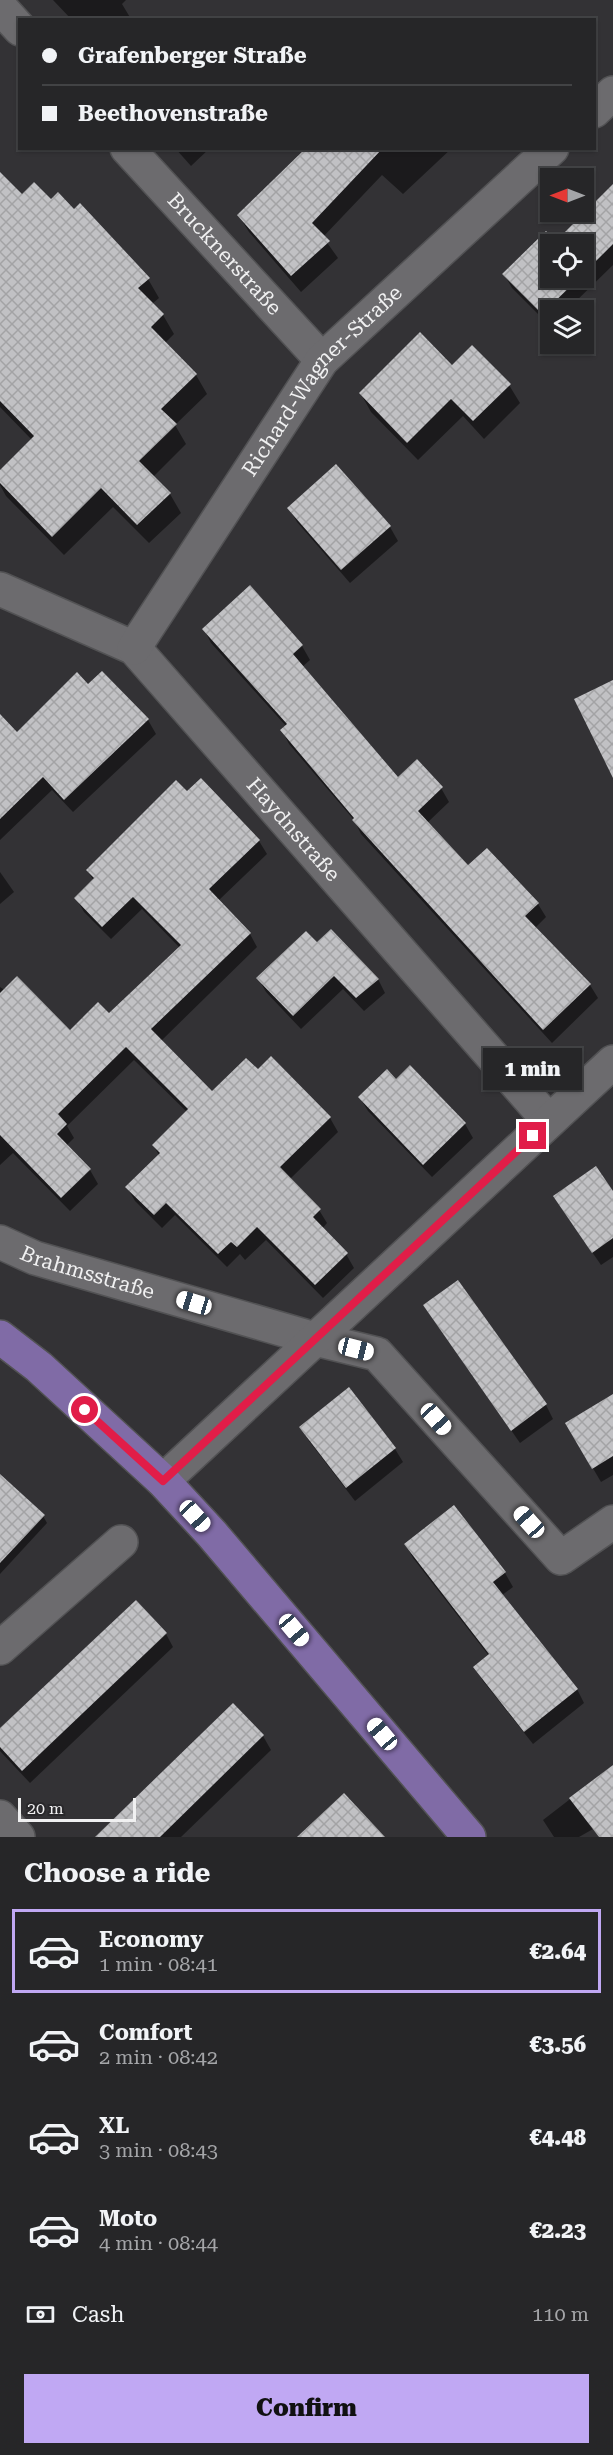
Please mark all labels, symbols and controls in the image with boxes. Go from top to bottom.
text: Grafenberger Straße [78,43,307,68]
text: Beethovenstraße [78,101,268,126]
north arrow [540,168,594,222]
map controls [540,168,594,354]
street label: Brucknerstraße [163,188,286,320]
button: locate [540,234,594,288]
street label: Richard-Wagner-Straße [237,280,407,481]
button: layers [540,300,594,354]
street label: Haydnstraße [242,773,345,886]
callout: 1 min [484,1049,582,1091]
text: 1 min [504,1057,561,1081]
route end [519,1122,546,1149]
street label: Brahmsstraße [16,1241,157,1304]
car [174,1289,214,1317]
car [336,1336,376,1362]
route start [71,1396,98,1423]
car [417,1400,455,1438]
car [176,1497,214,1535]
car [510,1503,548,1541]
car [276,1610,312,1650]
car [364,1714,400,1754]
scale bar [18,1795,136,1822]
text: 20 m [27,1799,64,1818]
text: Choose a ride [24,1857,210,1889]
icon: car [27,1924,81,1978]
text: Economy [99,1927,203,1952]
text: €2.64 [529,1939,586,1964]
text: 1 min · 08:41 [99,1952,218,1976]
icon: car [27,2017,81,2071]
text: Comfort [99,2020,192,2045]
text: €3.56 [529,2032,586,2057]
text: 2 min · 08:42 [99,2045,218,2069]
icon: car [27,2110,81,2164]
text: XL [99,2113,129,2138]
text: €4.48 [529,2125,586,2150]
text: 3 min · 08:43 [99,2138,218,2162]
icon: car [27,2203,81,2257]
text: Moto [99,2206,157,2231]
text: €2.23 [529,2218,586,2243]
text: 4 min · 08:44 [99,2231,218,2255]
icon: cash [24,2298,57,2331]
text: Cash [72,2302,124,2327]
text: 110 m [532,2302,589,2326]
button: Confirm [24,2374,589,2443]

